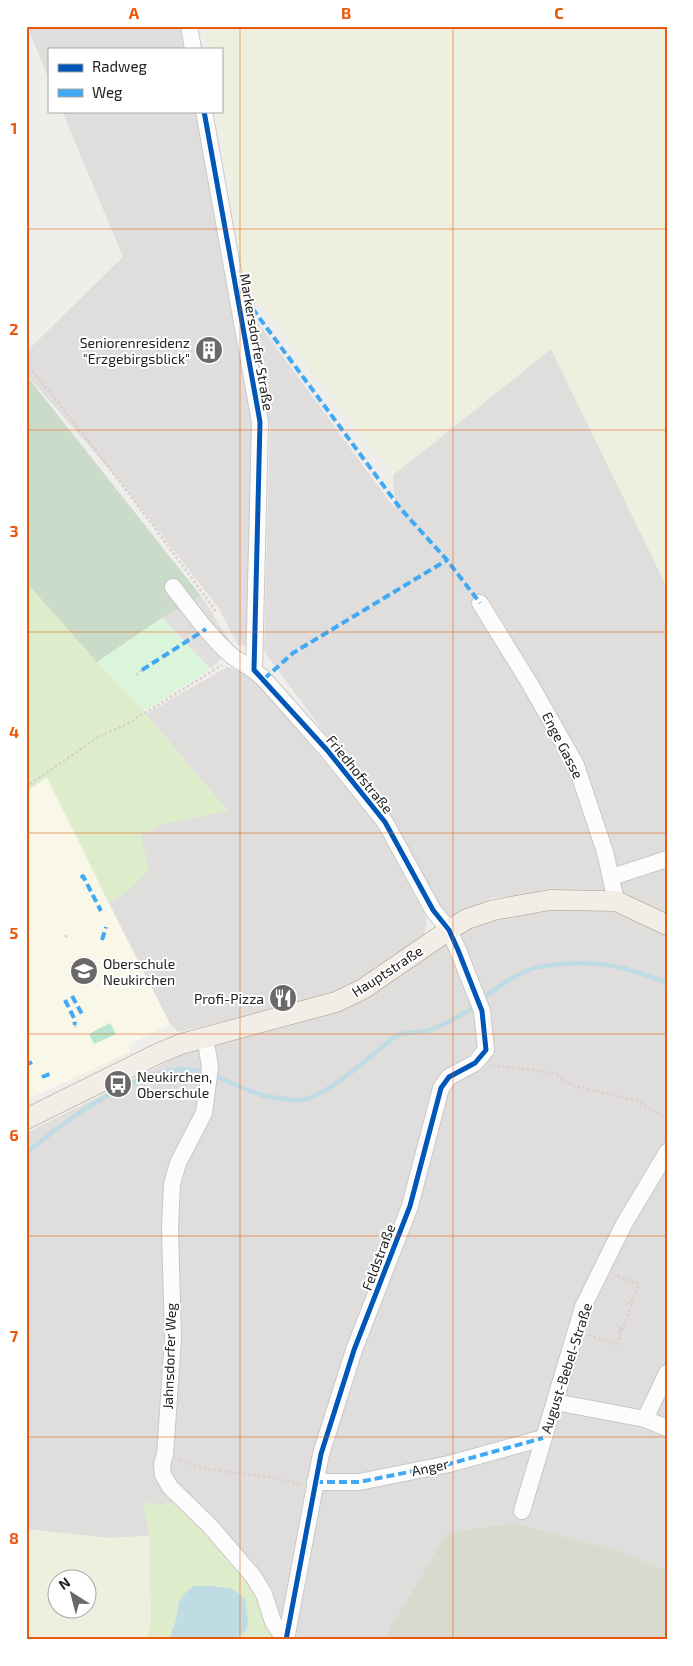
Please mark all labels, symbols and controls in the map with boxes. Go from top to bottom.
text: A [129,3,140,22]
text: B [341,3,351,22]
text: C [554,3,564,22]
legend [48,48,222,112]
text: Radweg [92,57,147,75]
text: Weg [92,83,123,101]
text: 1 [11,118,17,137]
street label: Markersdorfer Straße [237,272,277,412]
text: 2 [9,319,19,338]
place label: Seniorenresidenz "Erzgebirgsblick" [80,334,190,367]
building icon: Seniorenresidenz "Erzgebirgsblick" [194,335,224,365]
text: 3 [9,521,19,540]
street label: Enge Gasse [539,709,587,781]
text: 4 [9,722,19,741]
street label: Friedhofstraße [323,731,397,817]
text: 5 [10,923,19,942]
street label: Hauptstraße [348,942,426,1000]
place label: Oberschule Neukirchen [103,955,175,988]
school or university icon: Oberschule Neukirchen [69,956,99,986]
restaurant icon: Profi-Pizza [268,983,298,1013]
place label: Profi-Pizza [194,990,264,1007]
place label: Neukirchen, Oberschule [137,1068,212,1101]
bus stop icon: Neukirchen, Oberschule [103,1069,133,1099]
text: 6 [9,1125,19,1144]
street label: Feldstraße [358,1221,398,1293]
street label: August-Bebel-Straße [537,1301,595,1435]
street label: Jahnsdorfer Weg [159,1302,179,1410]
text: 7 [10,1326,19,1345]
street label: Anger [410,1455,451,1479]
text: 8 [9,1528,19,1547]
north arrow [48,1568,98,1618]
text: N [55,1573,73,1593]

